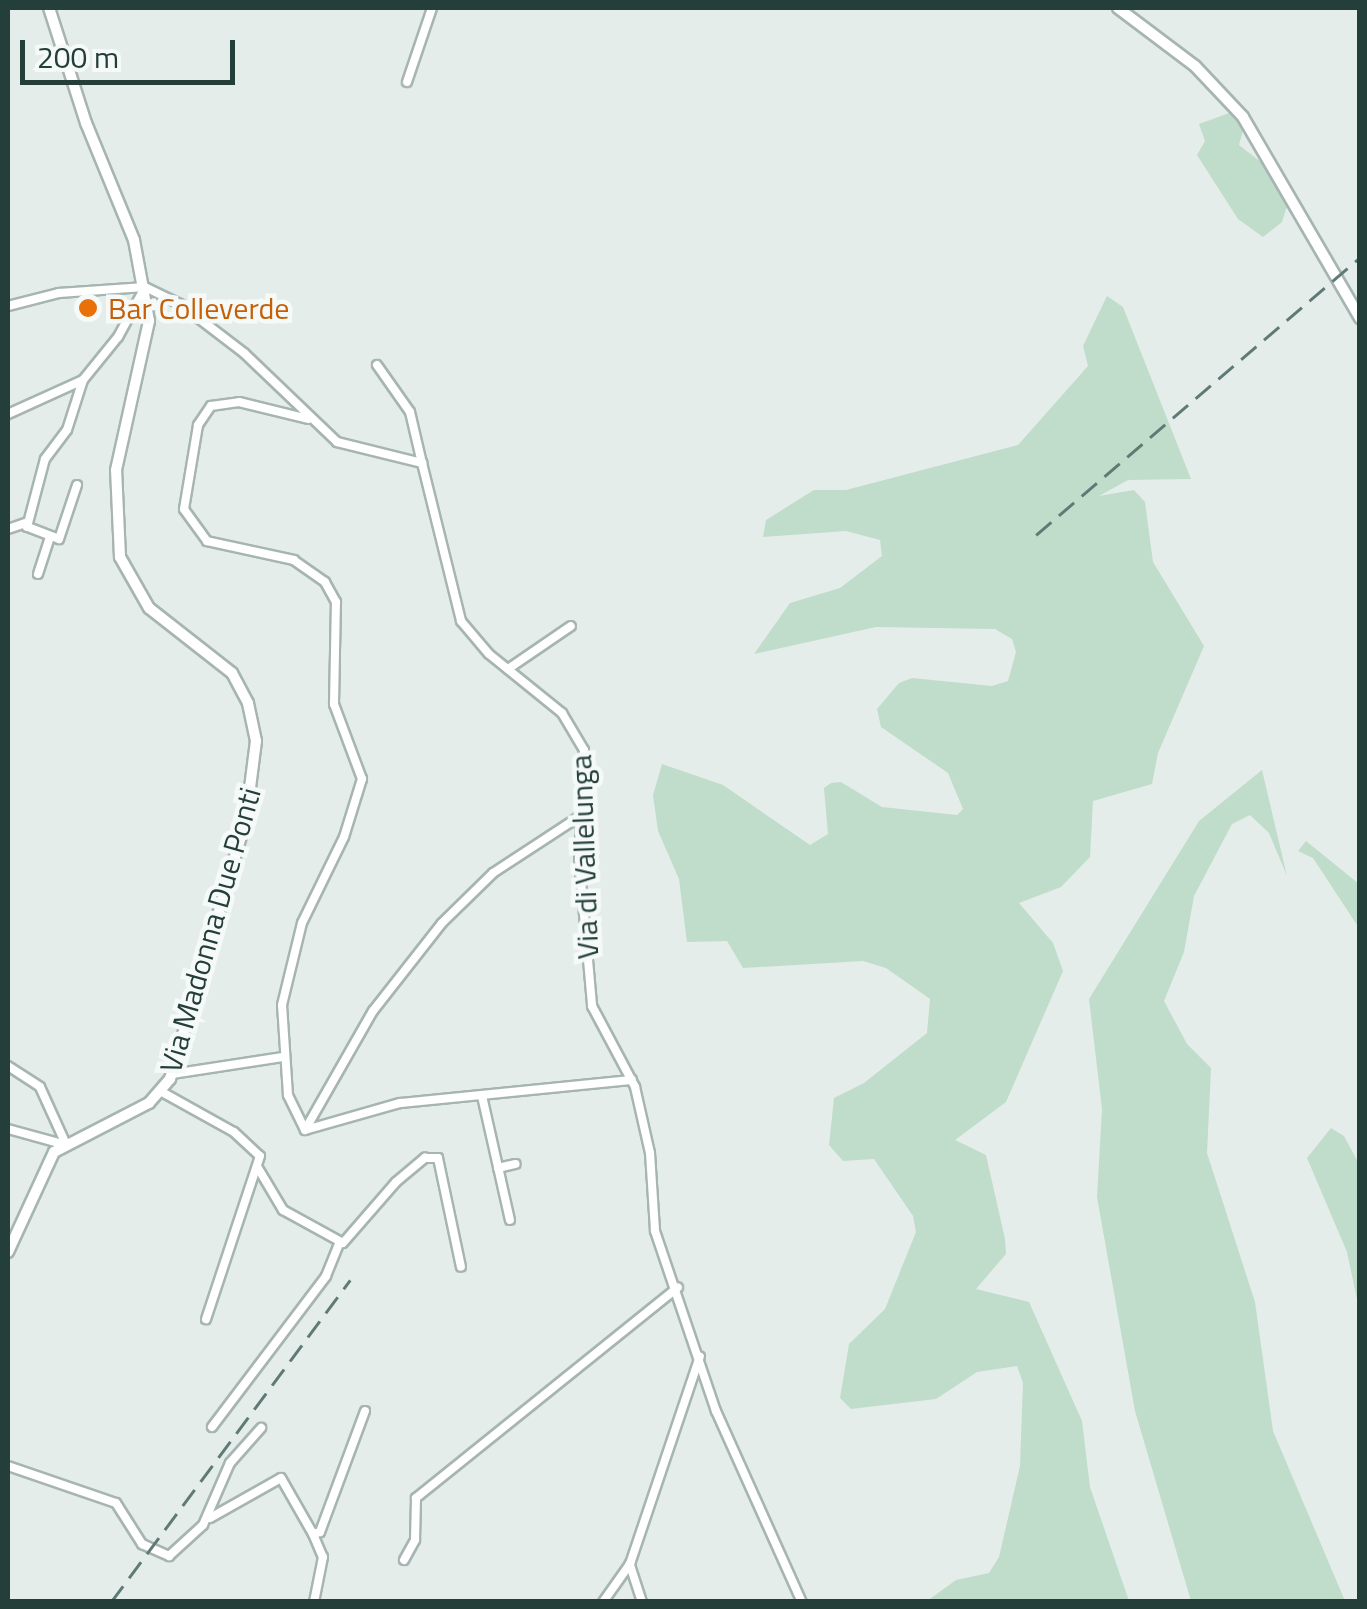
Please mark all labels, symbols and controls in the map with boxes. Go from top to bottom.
scale bar [25,20,240,82]
text: 200 m [37,34,119,80]
place label: Bar Colleverde [108,290,289,326]
marker: Bar Colleverde [77,297,99,319]
street label: Via di Vallelunga [562,754,606,960]
street label: Via Madonna Due Ponti [152,783,268,1077]

